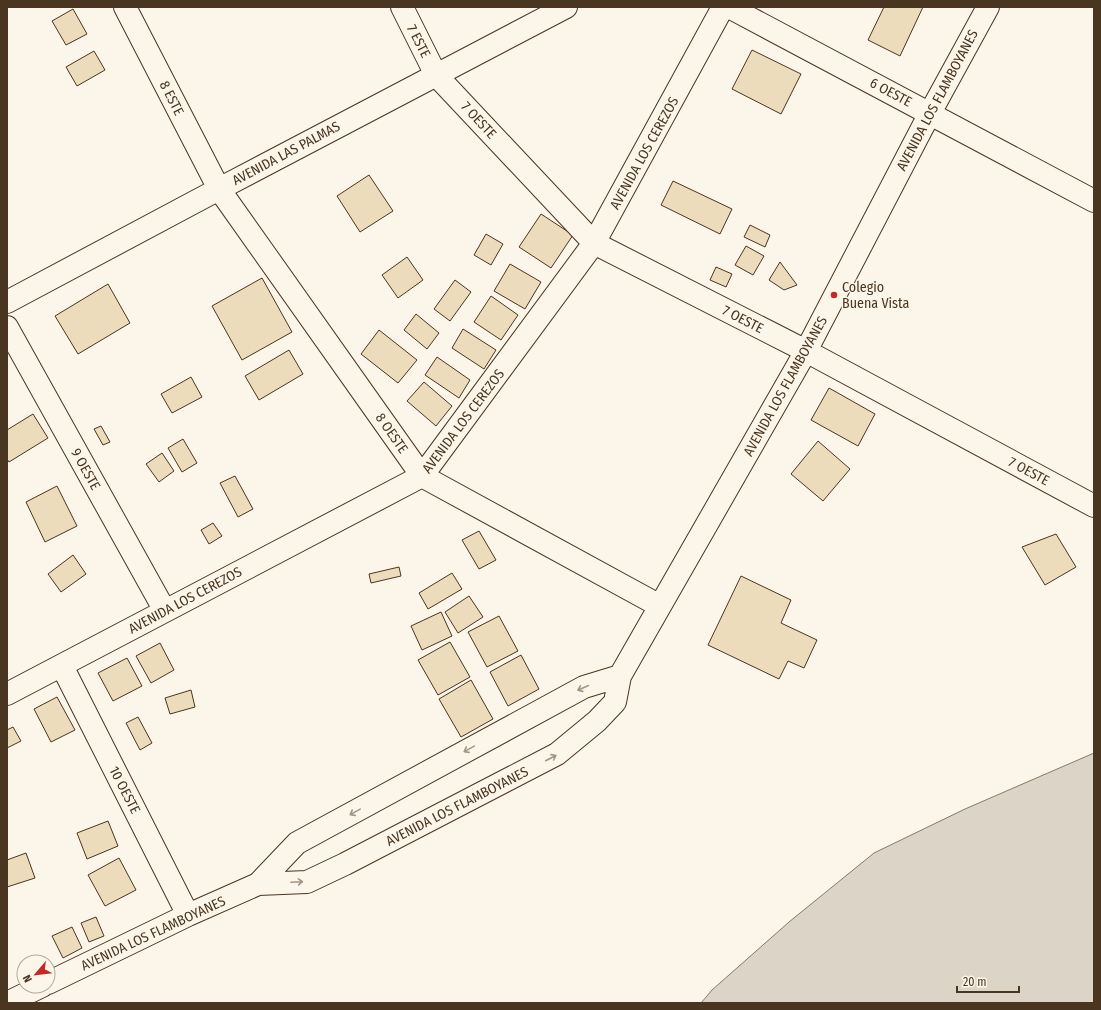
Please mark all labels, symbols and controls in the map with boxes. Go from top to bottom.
street label: 7 ESTE [403,22,434,61]
street label: AVENIDA LOS FLAMBOYANES [893,27,982,174]
street label: 6 OESTE [867,74,915,111]
street label: 8 ESTE [156,78,188,119]
street label: AVENIDA LOS CEREZOS [606,94,682,212]
street label: 7 OESTE [457,98,500,142]
street label: AVENIDA LAS PALMAS [229,118,343,189]
place label: Colegio Buena Vista [842,279,910,312]
marker: Colegio Buena Vista [829,290,839,300]
street label: 7 OESTE [719,302,767,337]
street label: AVENIDA LOS FLAMBOYANES [740,313,831,459]
street label: AVENIDA LOS CEREZOS [419,366,508,477]
street label: 8 OESTE [372,410,412,457]
street label: 9 OESTE [67,445,104,493]
street label: 7 OESTE [1005,454,1052,489]
street label: AVENIDA LOS CEREZOS [126,563,245,638]
one-way arrow [578,685,590,692]
one-way arrow [463,746,475,754]
one-way arrow [545,753,557,761]
street label: AVENIDA LOS FLAMBOYANES [383,763,531,850]
street label: 10 OESTE [105,764,144,817]
one-way arrow [349,808,361,816]
one-way arrow [290,878,303,886]
street label: AVENIDA LOS FLAMBOYANES [78,892,228,974]
north arrow [16,954,56,994]
scale bar [957,968,1019,994]
text: N [20,972,35,984]
text: 20 m [963,975,987,989]

